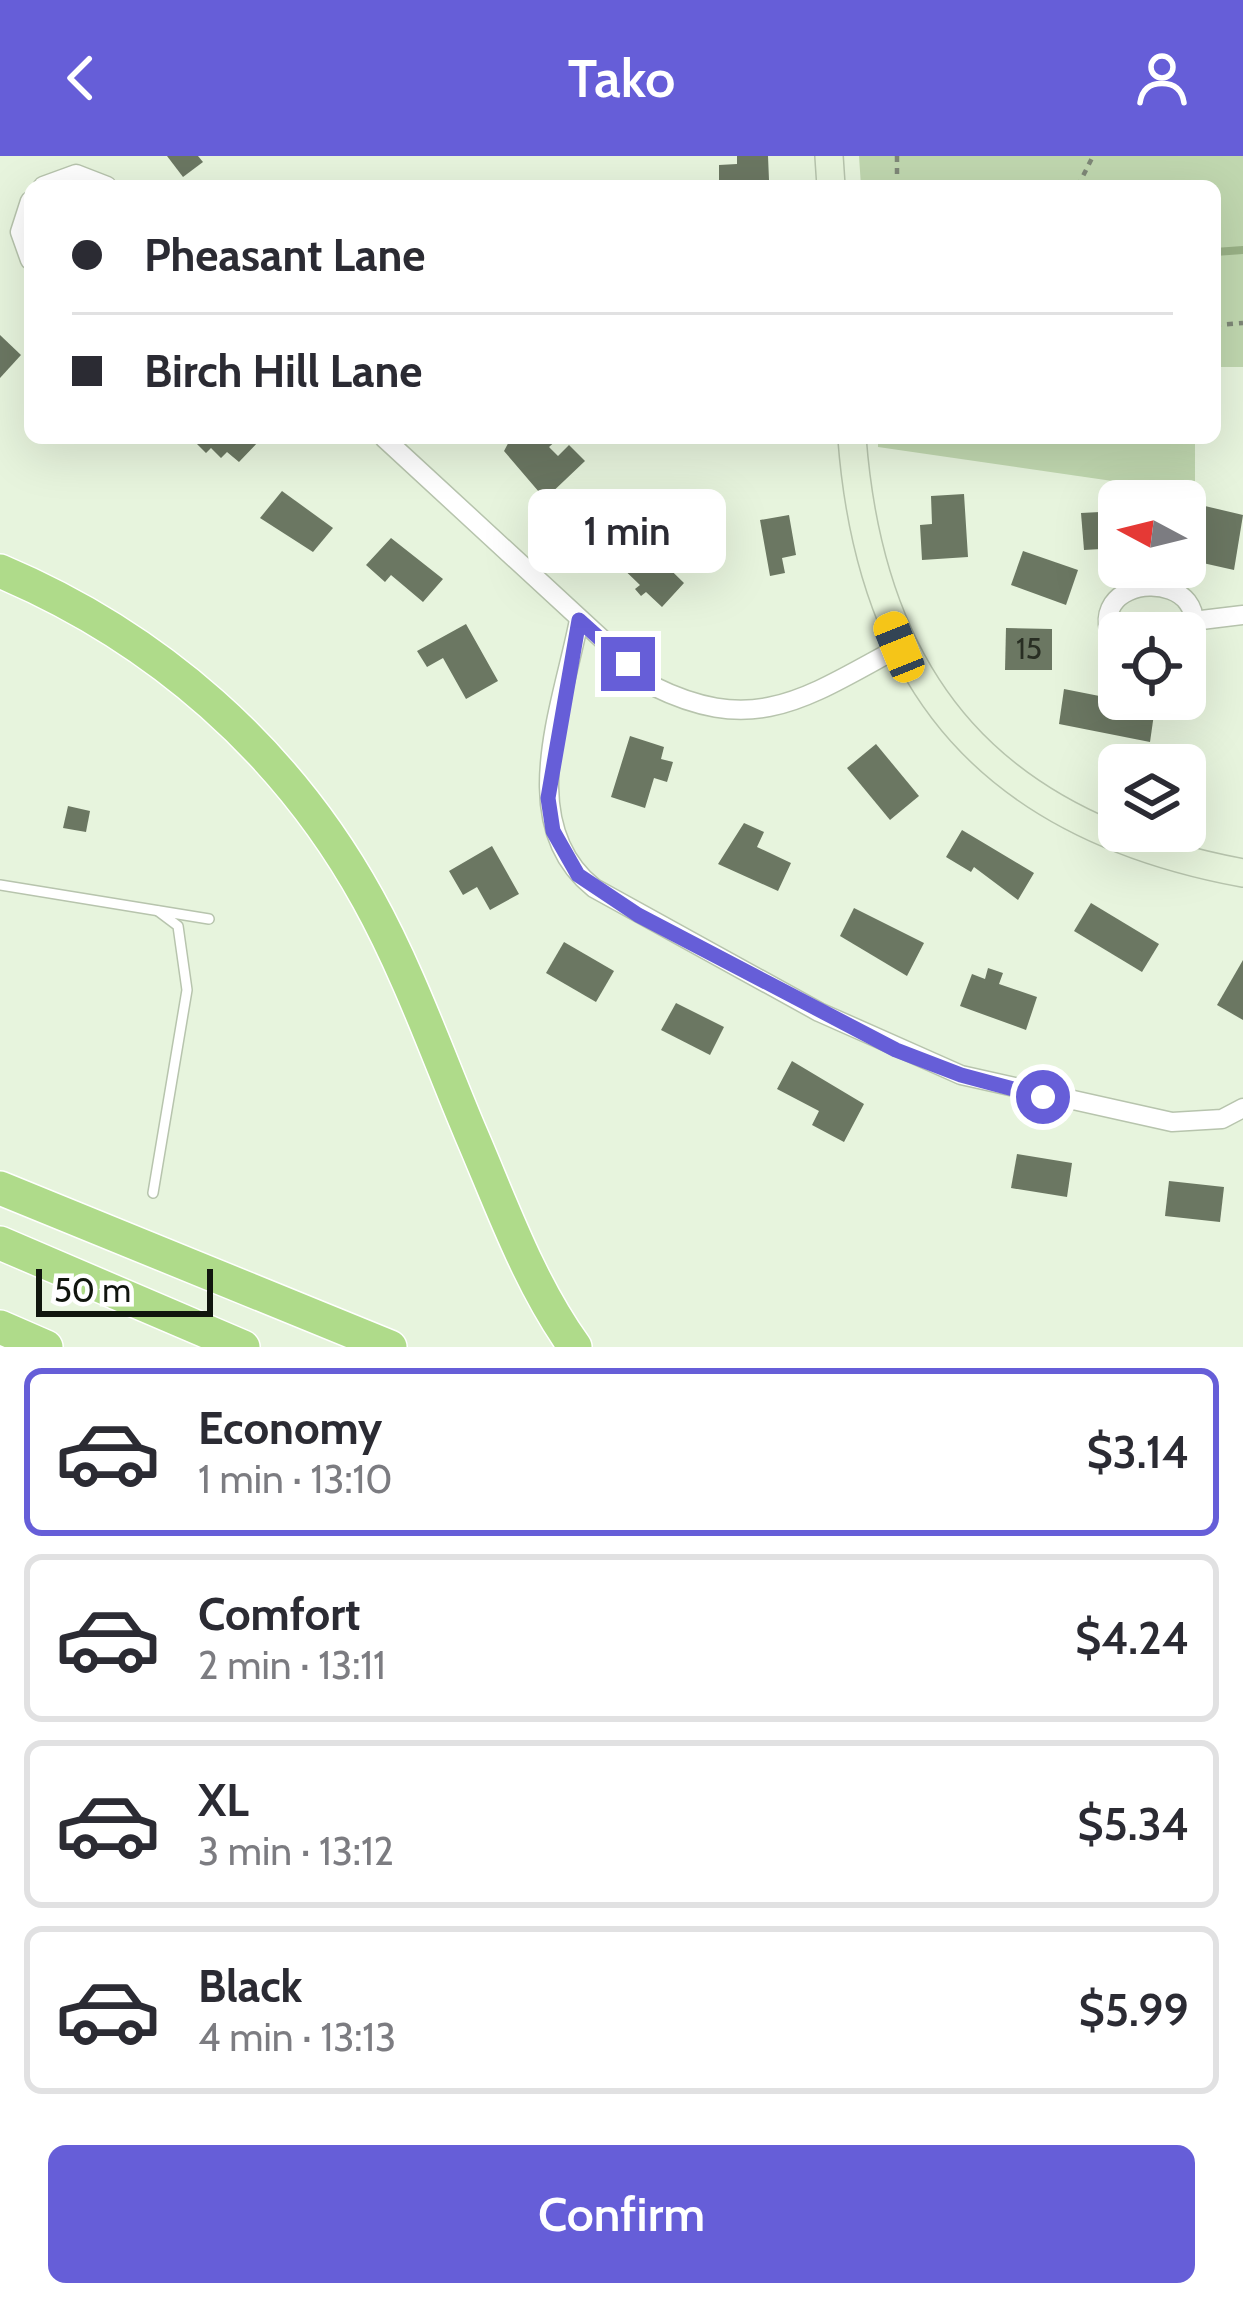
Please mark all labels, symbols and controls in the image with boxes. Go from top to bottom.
icon: back [48,45,114,111]
text: Tako [568,45,675,111]
icon: person [1129,45,1195,111]
text: Pheasant Lane [144,228,425,282]
text: Birch Hill Lane [144,344,423,398]
north arrow [1098,480,1206,588]
map controls [1098,480,1206,852]
callout: 1 min [529,490,727,574]
text: 1 min [583,507,671,555]
car [869,607,929,687]
button: locate [1098,612,1206,720]
house number: 15 [1016,630,1042,667]
route end [601,637,655,691]
button: layers [1098,744,1206,852]
route start [1016,1070,1070,1124]
scale bar [36,1263,213,1316]
text: 50 m [54,1270,131,1310]
icon: car [54,1398,162,1506]
text: Economy [198,1401,382,1455]
text: $3.14 [1086,1425,1189,1479]
text: 1 min · 13:10 [198,1455,392,1503]
icon: car [54,1584,162,1692]
text: Comfort [198,1587,361,1641]
text: $4.24 [1075,1611,1189,1665]
text: 2 min · 13:11 [198,1641,386,1689]
icon: car [54,1770,162,1878]
text: XL [198,1773,249,1827]
text: $5.34 [1077,1797,1189,1851]
text: 3 min · 13:12 [198,1827,394,1875]
icon: car [54,1956,162,2064]
text: Black [198,1959,302,2013]
text: $5.99 [1079,1983,1189,2037]
text: 4 min · 13:13 [198,2013,396,2061]
button: Confirm [48,2145,1195,2283]

